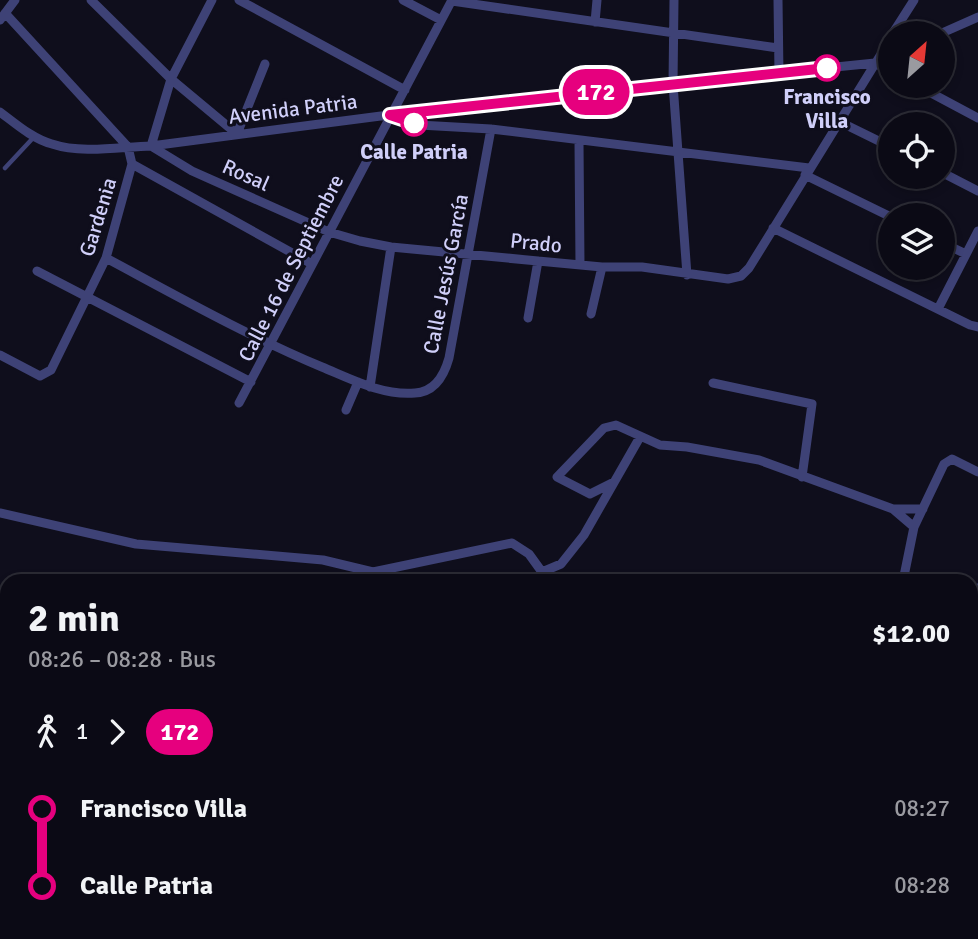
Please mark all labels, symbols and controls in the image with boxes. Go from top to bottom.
north arrow [878,21,956,98]
map controls [878,21,955,280]
marker: Francisco Villa [814,55,840,81]
line badge: 172 [556,69,636,115]
text: 172 [577,77,615,107]
place label: Francisco Villa [783,84,871,134]
street label: Avenida Patria [227,88,359,130]
marker: Calle Patria [401,110,427,136]
button: locate [878,112,955,189]
place label: Calle Patria [360,139,468,165]
street label: Rosal [218,153,274,197]
street label: Calle 16 de Septiembre [233,170,349,366]
street label: Gardenia [74,174,122,260]
street label: Calle Jesús García [418,192,474,356]
button: layers [878,203,955,280]
street label: Prado [509,227,563,259]
text: 2 min [28,595,120,642]
text: $12.00 [872,618,950,650]
text: 08:26 – 08:28 · Bus [28,645,216,674]
icon: walk [28,713,66,751]
icon: forward [98,713,136,751]
text: 1 [76,717,88,746]
text: 172 [160,717,199,747]
text: Francisco Villa [80,793,247,825]
text: 08:27 [894,794,950,823]
text: Calle Patria [80,870,213,902]
text: 08:28 [894,871,950,900]

